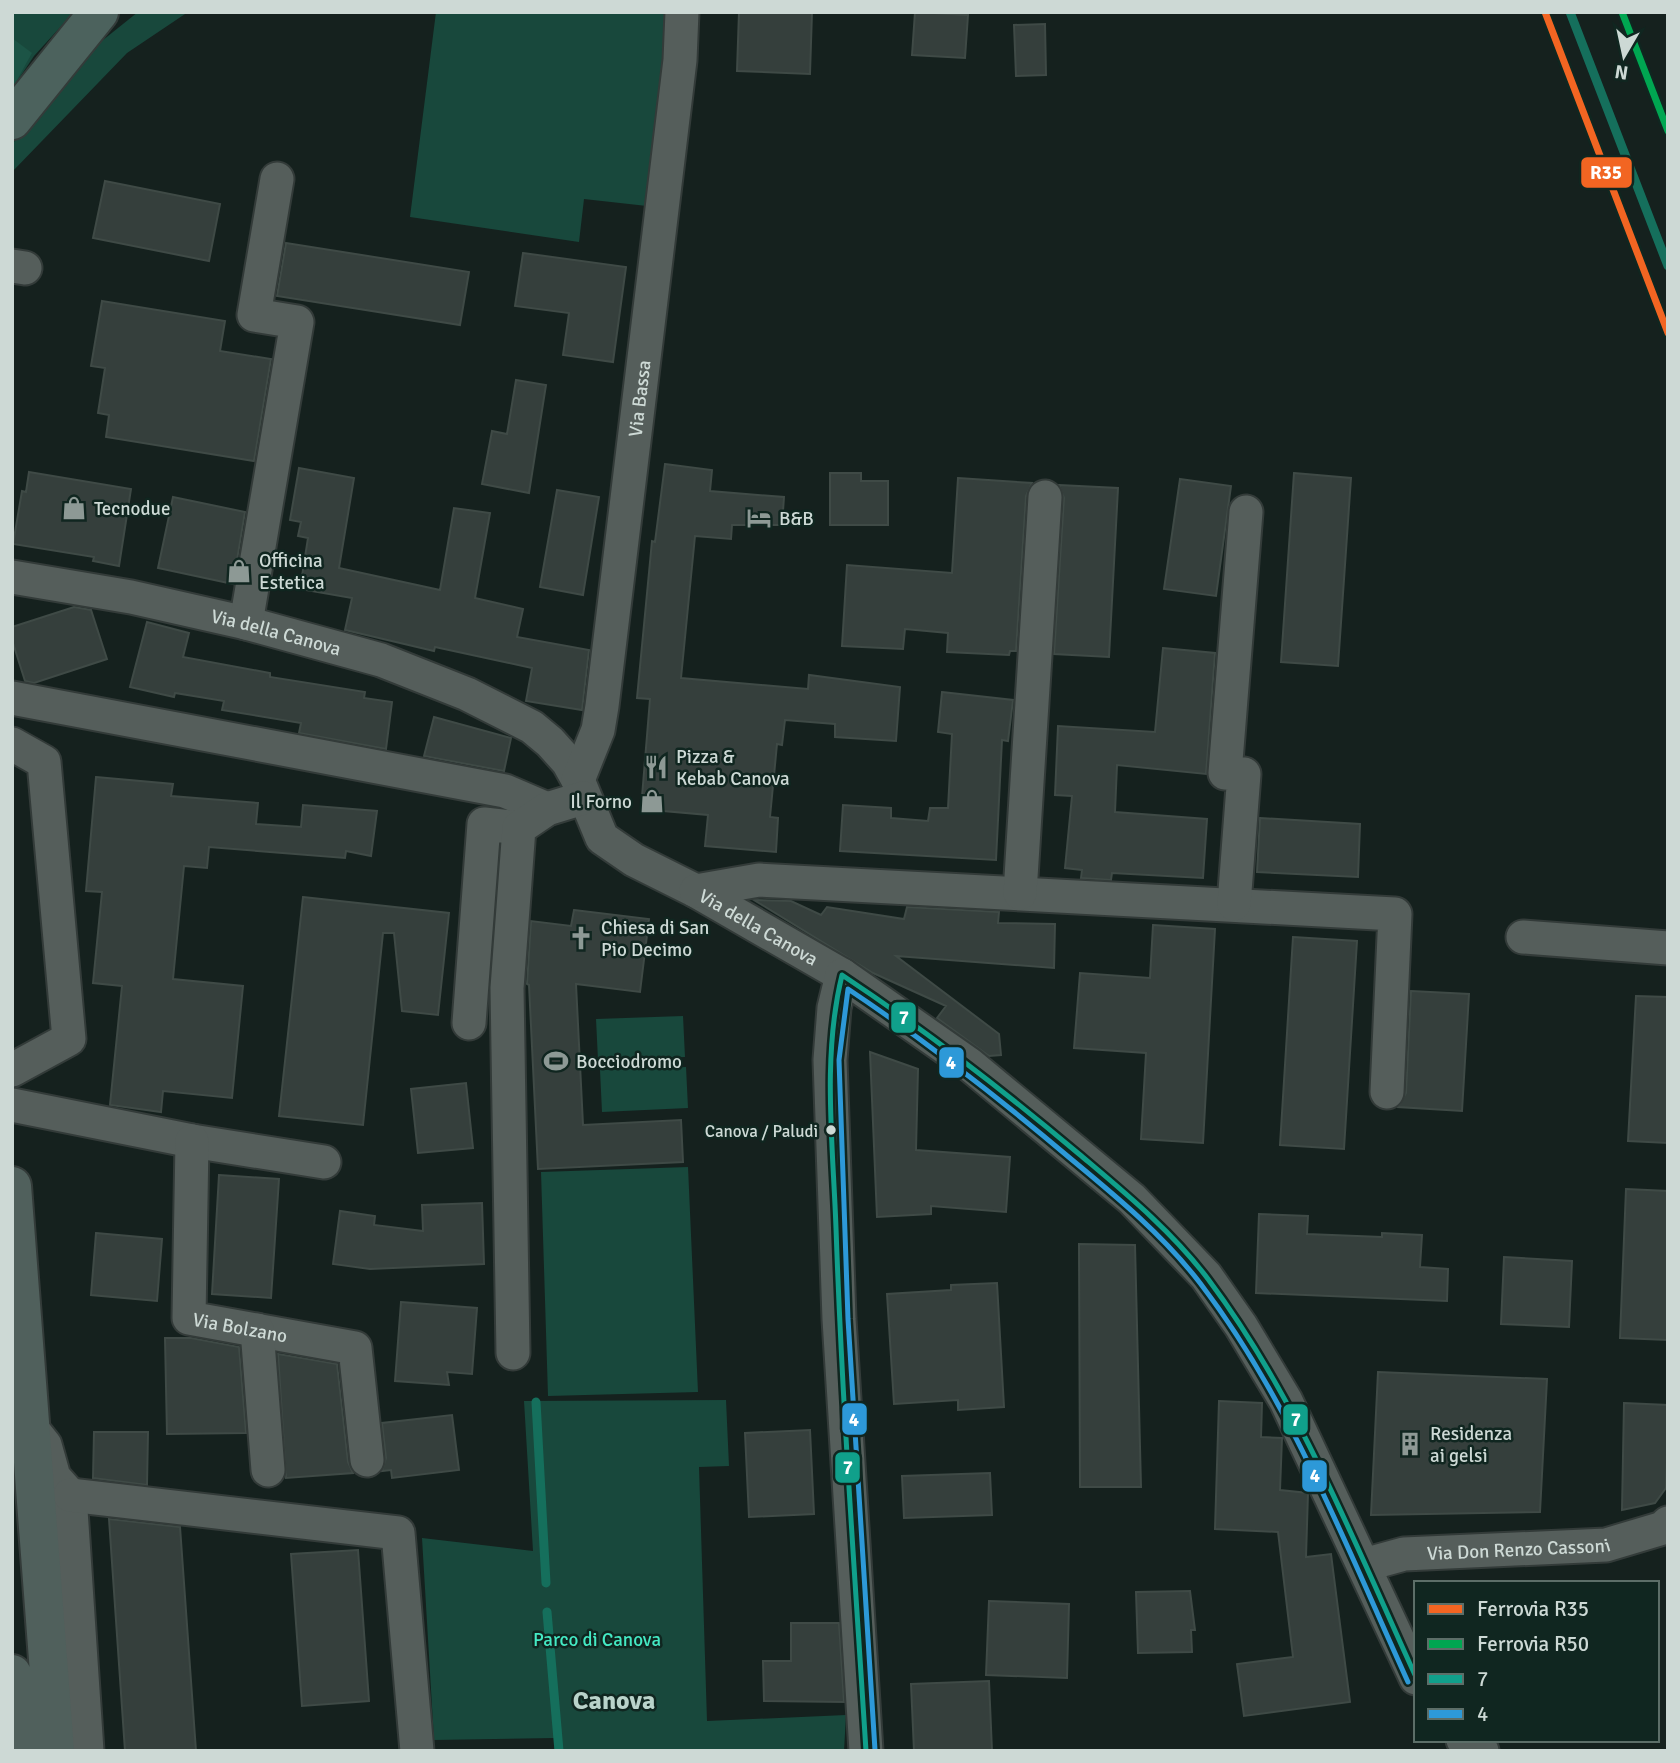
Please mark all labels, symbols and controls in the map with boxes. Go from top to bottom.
north arrow [1589,21,1659,91]
text: N [1613,59,1630,85]
line badge: R35 [1580,156,1633,189]
text: R35 [1590,161,1622,185]
street label: Via Bassa [624,359,657,438]
shop icon: Tecnodue [60,494,88,522]
place label: Tecnodue [94,497,170,521]
hotel icon: B&B [745,504,773,532]
place label: B&B [779,507,814,531]
place label: Officina Estetica [259,549,325,595]
shop icon: Officina Estetica [225,557,253,585]
street label: Via della Canova [209,604,344,662]
place label: Pizza & Kebab Canova [676,745,790,791]
restaurant icon: Pizza & Kebab Canova [642,753,670,781]
shop icon: Il Forno [638,787,666,815]
place label: Il Forno [570,790,632,814]
street label: Via della Canova [694,884,822,972]
place label: Chiesa di San Pio Decimo [601,916,709,962]
church icon: Chiesa di San Pio Decimo [567,924,595,952]
line badge: 7 [890,1001,917,1034]
text: 7 [899,1006,909,1030]
line badge: 4 [938,1046,965,1079]
sports icon: Bocciodromo [542,1047,570,1075]
place label: Bocciodromo [576,1050,682,1074]
text: 4 [946,1051,956,1075]
place label: Canova / Paludi [705,1121,818,1142]
marker: Canova / Paludi [824,1123,838,1137]
street label: Via Bolzano [191,1308,289,1349]
line badge: 4 [841,1402,868,1436]
line badge: 7 [1282,1403,1309,1436]
text: 4 [849,1408,859,1432]
text: 7 [1291,1408,1301,1432]
place label: Residenza ai gelsi [1430,1422,1512,1468]
building icon: Residenza ai gelsi [1396,1430,1424,1458]
line badge: 7 [834,1451,861,1484]
text: 7 [843,1456,853,1480]
line badge: 4 [1301,1459,1328,1493]
text: 4 [1310,1464,1320,1488]
street label: Via Don Renzo Cassoni [1426,1533,1613,1566]
legend [1414,1581,1659,1742]
text: Ferrovia R35 [1477,1596,1589,1622]
park label: Parco di Canova [533,1628,661,1652]
text: Ferrovia R50 [1477,1631,1589,1657]
text: 7 [1477,1666,1488,1692]
district label: Canova [573,1685,655,1717]
text: 4 [1477,1701,1488,1727]

